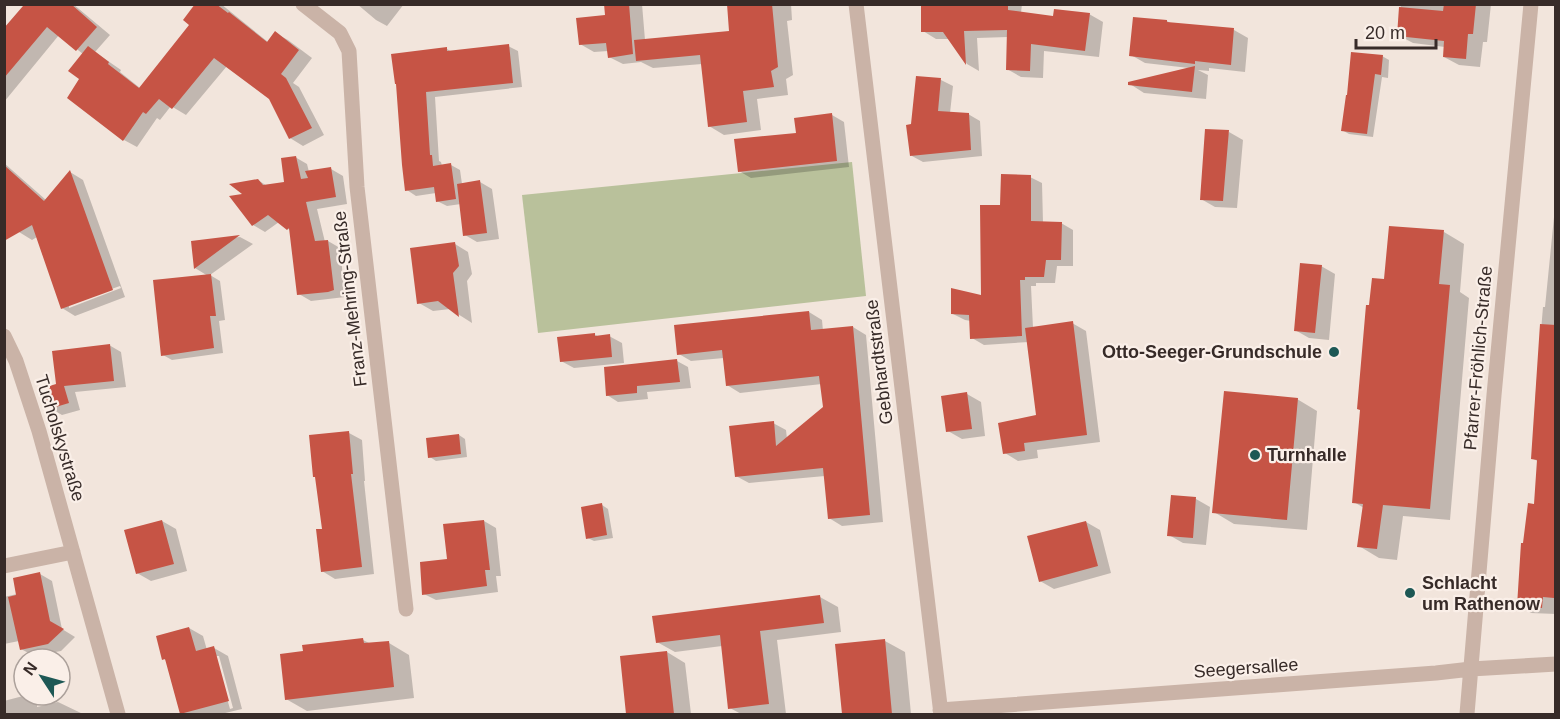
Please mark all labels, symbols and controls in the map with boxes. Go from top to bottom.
scale bar [1356,12,1436,50]
text: 20 m [1365,23,1405,43]
street label: Franz-Mehring-Straße [329,210,371,388]
street label: Pfarrer-Fröhlich-Straße [1460,265,1496,451]
street label: Gebhardtstraße [861,298,897,426]
place label: Otto-Seeger-Grundschule [1102,342,1322,362]
marker: Otto-Seeger-Grundschule [1327,345,1341,359]
street label: Tucholskystraße [31,372,89,504]
place label: Turnhalle [1267,445,1347,465]
marker: Turnhalle [1248,448,1262,462]
place label: Schlacht um Rathenow [1422,573,1541,614]
marker: Schlacht um Rathenow [1403,586,1417,600]
north arrow [12,647,72,707]
street label: Seegersallee [1193,654,1299,682]
text: N [20,659,41,678]

